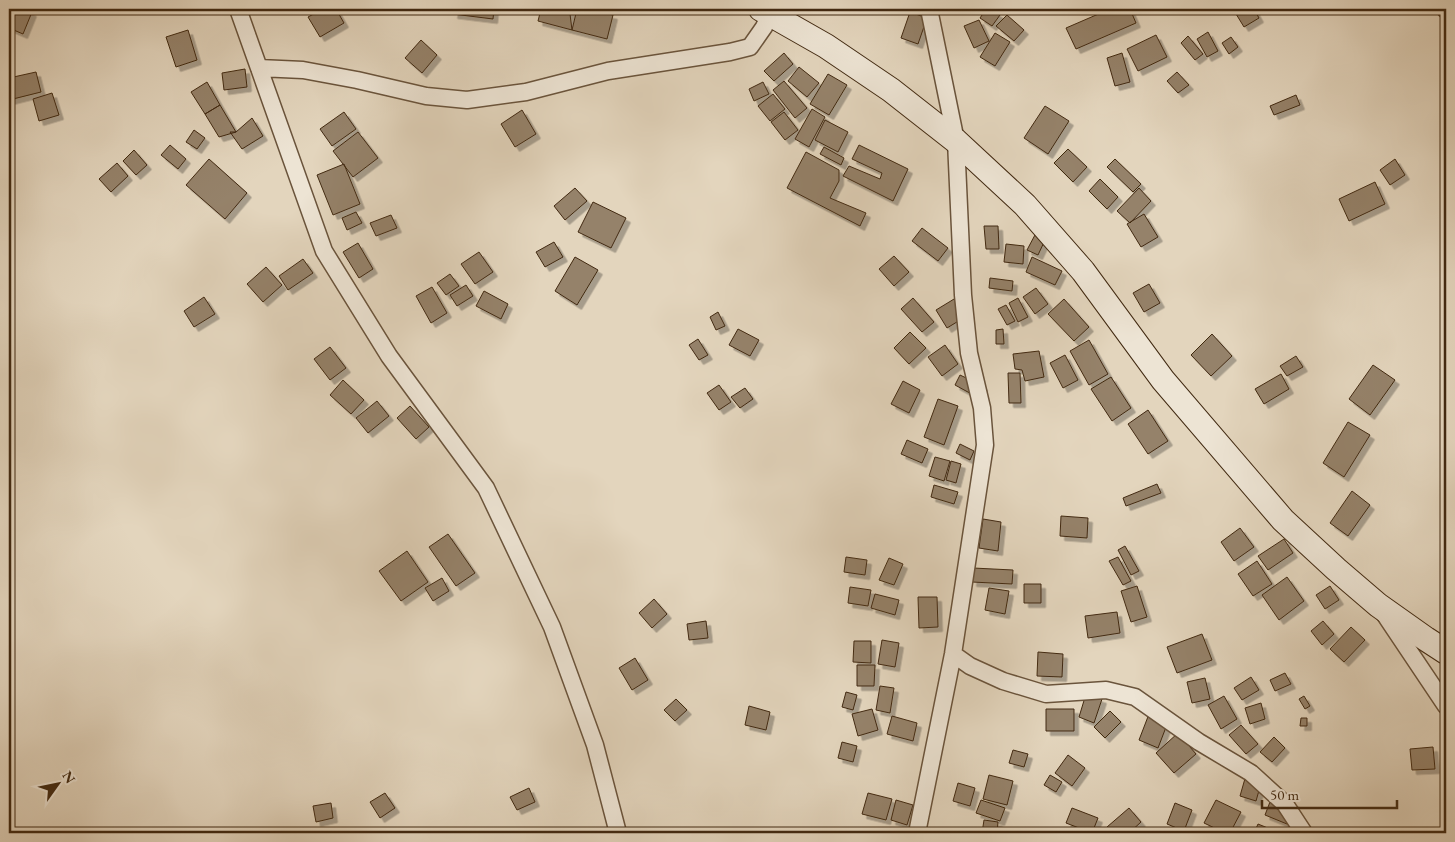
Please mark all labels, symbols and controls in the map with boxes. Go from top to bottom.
north arrow [32,760,82,810]
text: N [58,767,80,787]
scale bar [1262,777,1398,809]
text: 50 m [1270,785,1299,804]

